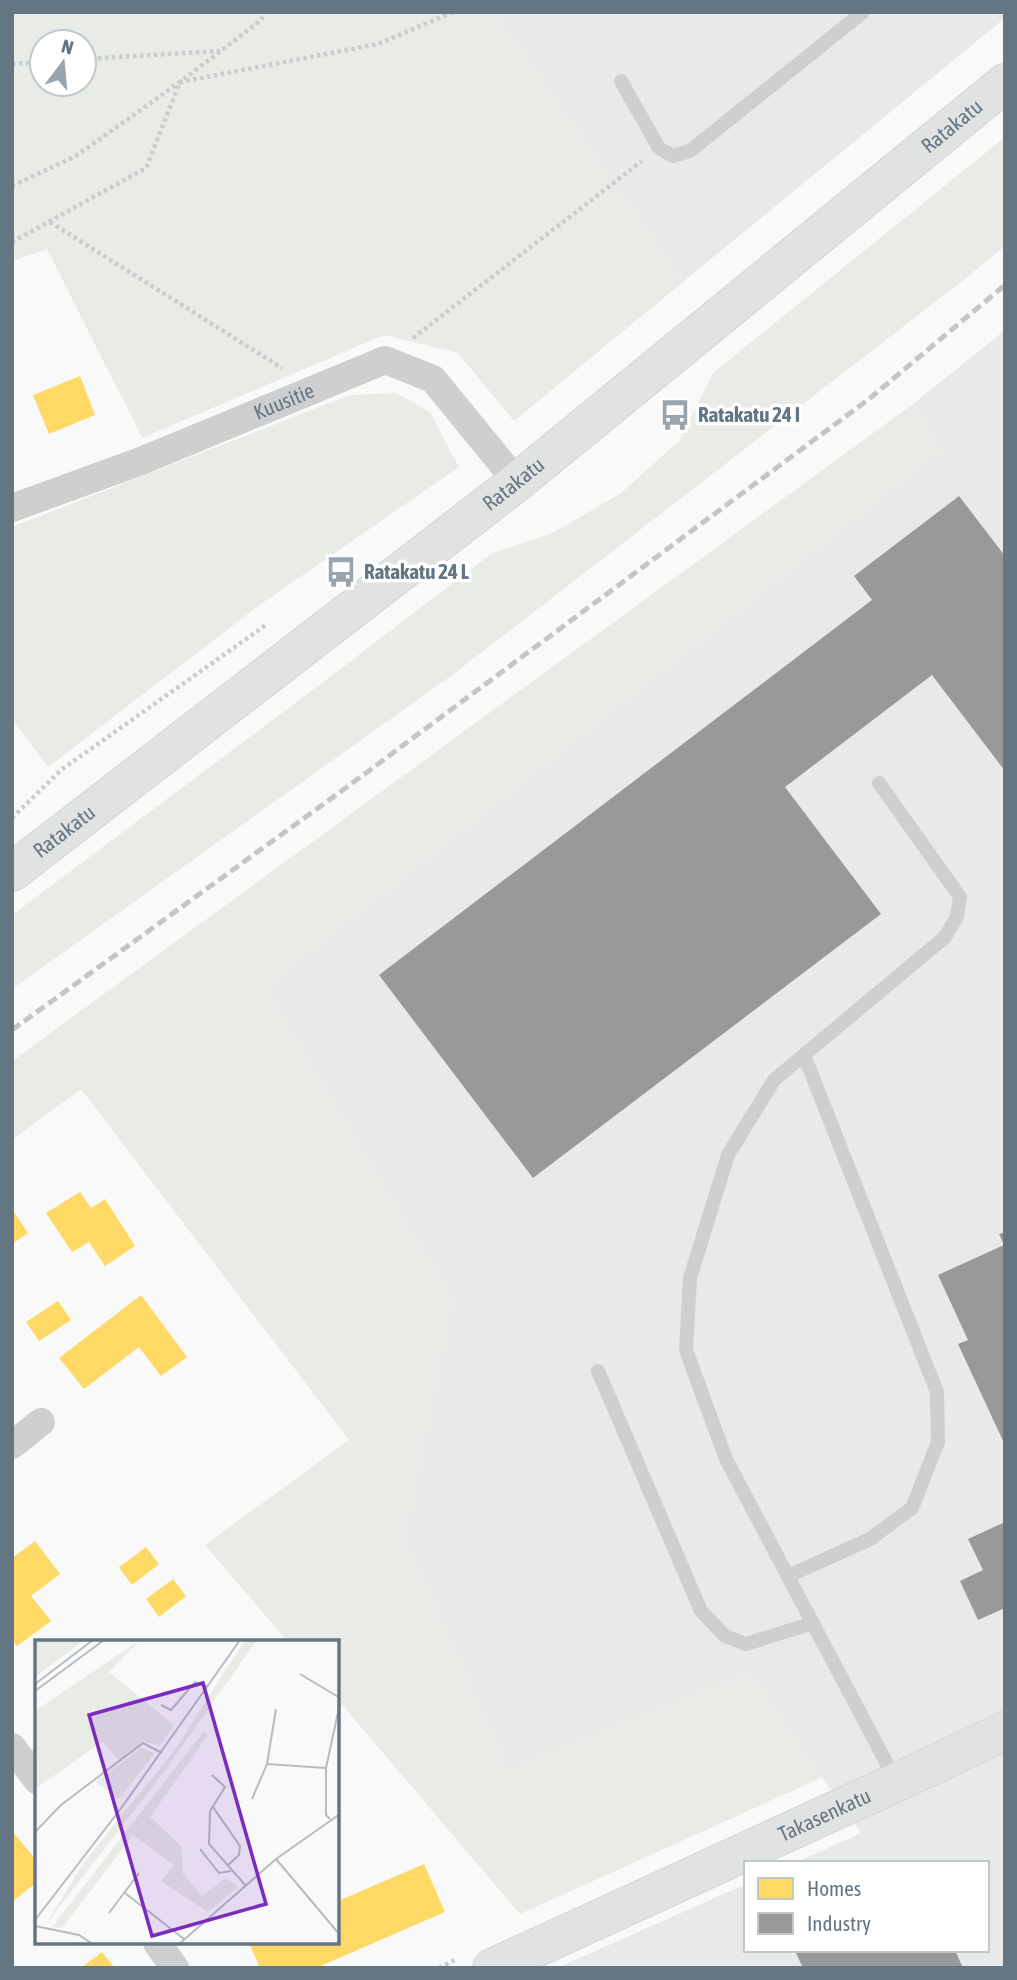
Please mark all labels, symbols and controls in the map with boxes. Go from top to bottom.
north arrow [28,28,98,98]
text: N [59,35,76,59]
street label: Ratakatu [916,94,987,157]
street label: Kuusitie [250,378,317,424]
bus stop icon: Ratakatu 24 I [658,398,692,432]
place label: Ratakatu 24 I [698,402,800,426]
street label: Ratakatu [478,452,548,515]
bus stop icon: Ratakatu 24 L [324,555,358,589]
place label: Ratakatu 24 L [364,559,469,583]
street label: Ratakatu [28,800,99,862]
inset map [35,1640,340,1945]
street label: Takasenkatu [774,1783,874,1846]
legend [744,1861,989,1952]
text: Homes [807,1876,861,1900]
text: Industry [807,1911,871,1935]

